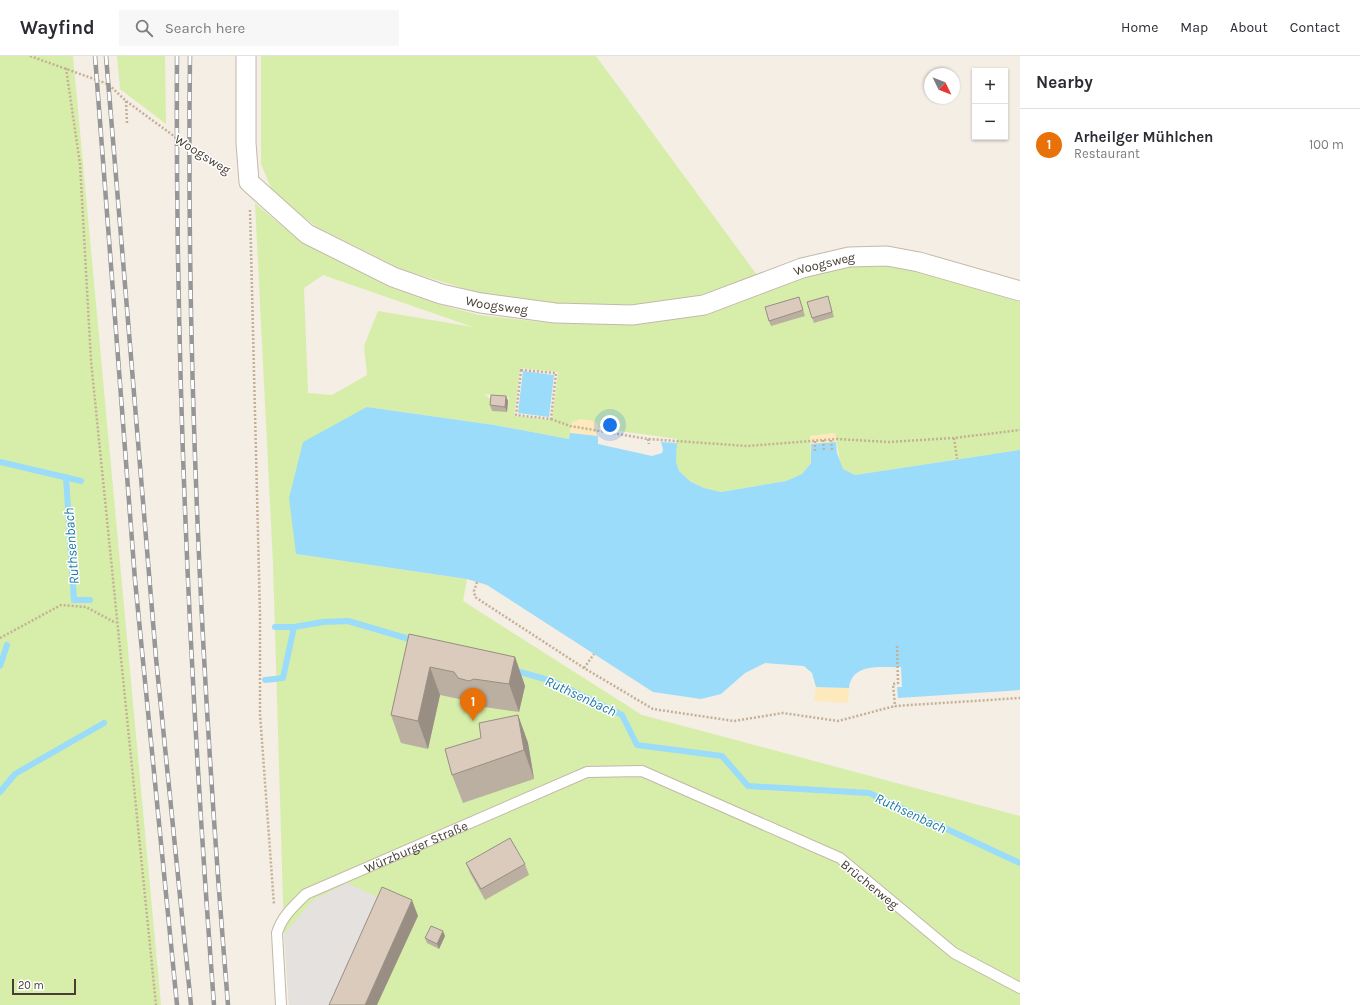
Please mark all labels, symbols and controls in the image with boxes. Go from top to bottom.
search box [119,10,399,46]
text: Wayfind [20,17,95,39]
icon: search [133,17,155,39]
text: Search here [165,19,245,37]
text: Home [1121,19,1158,36]
text: Map [1180,19,1208,36]
text: About [1230,19,1268,36]
text: Contact [1290,19,1340,36]
north arrow [924,68,960,104]
map controls [972,68,1008,140]
button: + [972,68,1008,104]
text: Nearby [1036,72,1093,92]
button: − [972,104,1008,140]
text: Arheilger Mühlchen [1074,128,1213,146]
street label: Woogsweg [172,131,234,178]
text: 1 [1047,137,1051,152]
text: 100 m [1309,137,1344,152]
text: Restaurant [1074,146,1140,161]
street label: Woogsweg [791,250,856,279]
street label: Woogsweg [464,293,530,317]
your location [600,415,620,435]
water label: Ruthsenbach [60,507,83,585]
water label: Ruthsenbach [542,672,619,720]
pin: 1 [460,688,486,721]
water label: Ruthsenbach [872,789,949,837]
street label: Würzburger Straße [362,818,470,876]
street label: Brücherweg [838,857,902,913]
scale bar [12,977,76,996]
text: 20 m [18,979,44,992]

